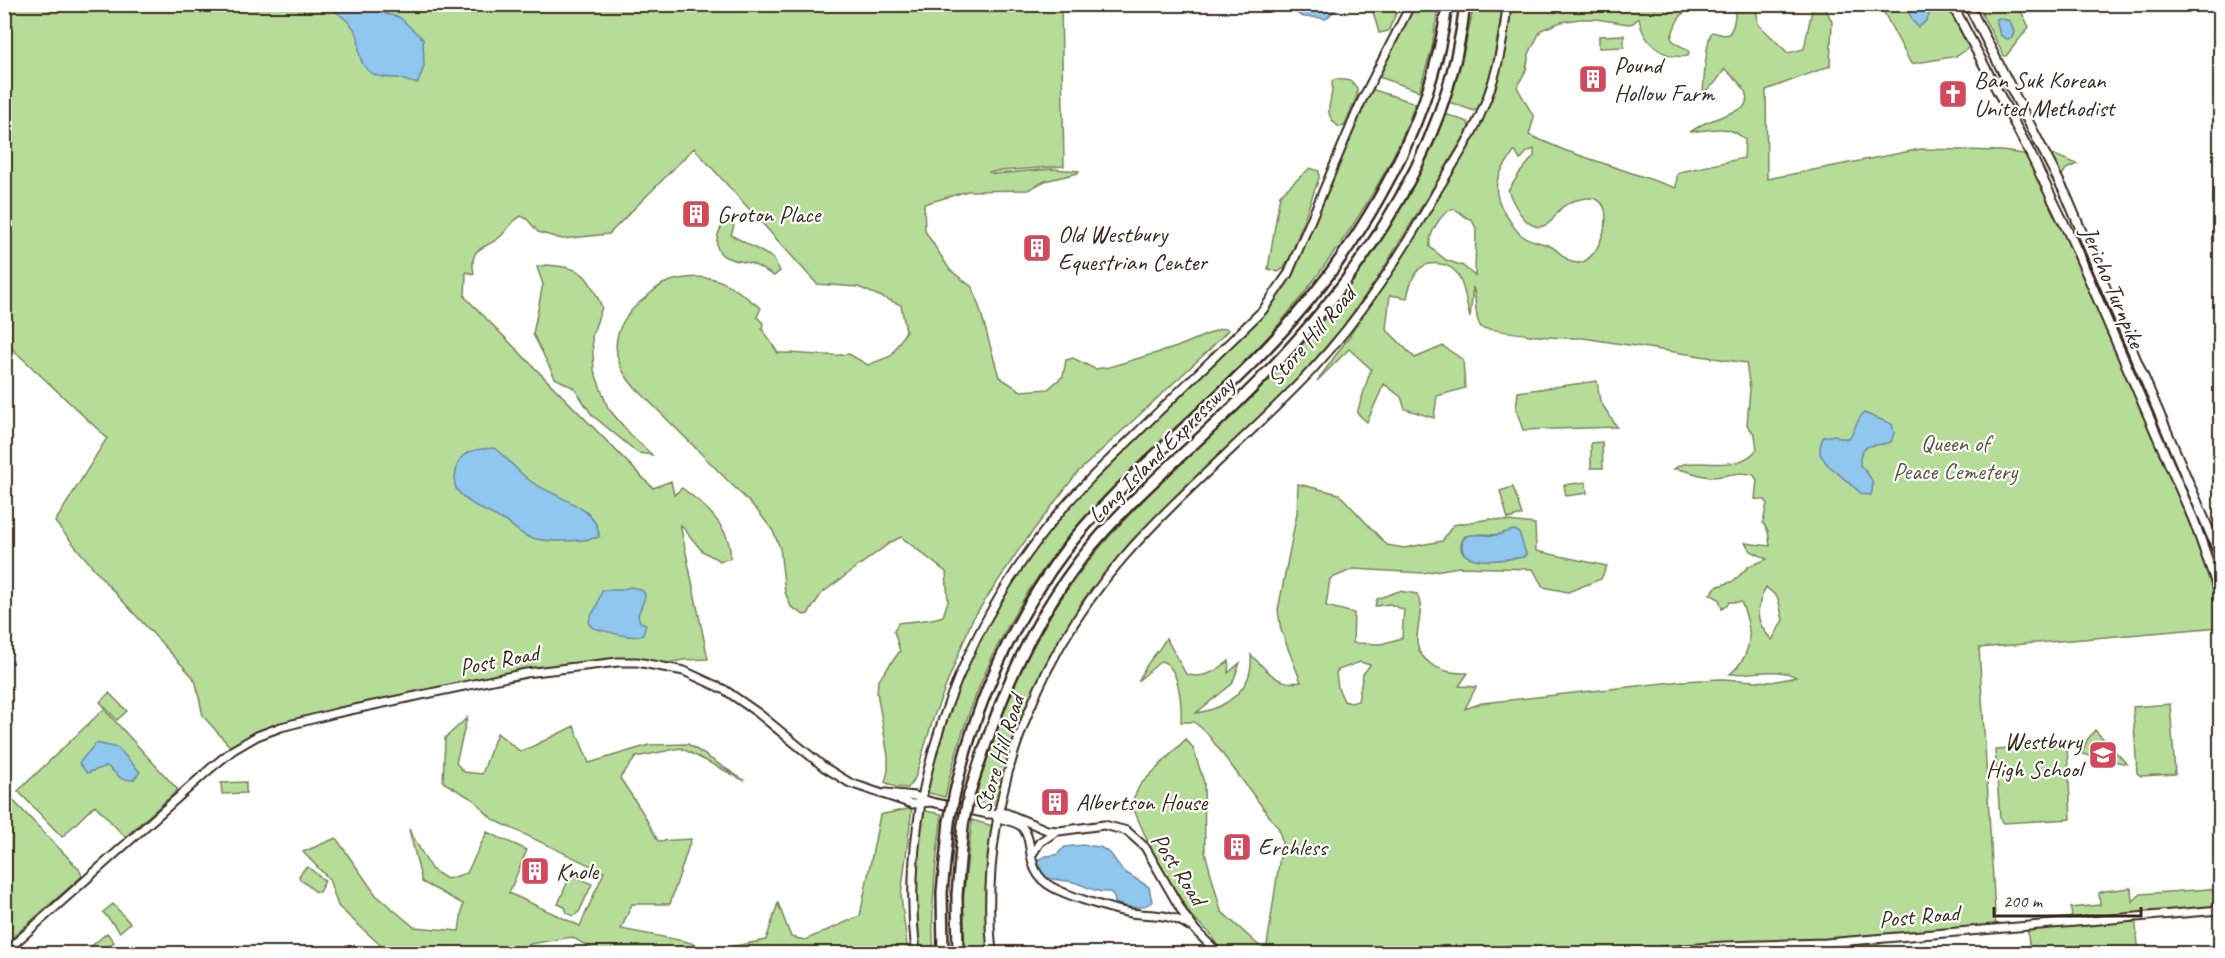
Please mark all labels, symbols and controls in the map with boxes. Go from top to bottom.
place label: Pound Hollow Farm [1614,50,1715,108]
building icon: Pound Hollow Farm [1577,63,1609,95]
place label: Ban Suk Korean United Methodist [1974,65,2116,123]
church icon: Ban Suk Korean United Methodist [1937,78,1969,110]
building icon: Groton Place [680,198,712,230]
place label: Groton Place [717,199,823,229]
place label: Old Westbury Equestrian Center [1058,219,1209,277]
street label: Jericho Turnpike [2074,221,2153,354]
building icon: Old Westbury Equestrian Center [1021,232,1053,264]
street label: Store Hill Road [1260,277,1365,392]
street label: Long Island Expressway [1081,369,1242,530]
park label: Queen of Peace Cemetery [1893,428,2019,486]
street label: Post Road [457,637,545,682]
street label: Store Hill Road [967,688,1032,817]
place label: Westbury High School [1986,726,2086,784]
school or university icon: Westbury High School [2087,739,2119,771]
building icon: Albertson House [1039,786,1071,818]
place label: Albertson House [1076,787,1209,817]
street label: Post Road [1144,827,1215,914]
building icon: Erchless [1221,831,1253,863]
place label: Erchless [1258,832,1329,862]
building icon: Knole [519,855,551,887]
place label: Knole [556,856,600,886]
scale bar [1994,880,2141,918]
text: 200 m [2003,890,2044,912]
street label: Post Road [1878,897,1964,934]

